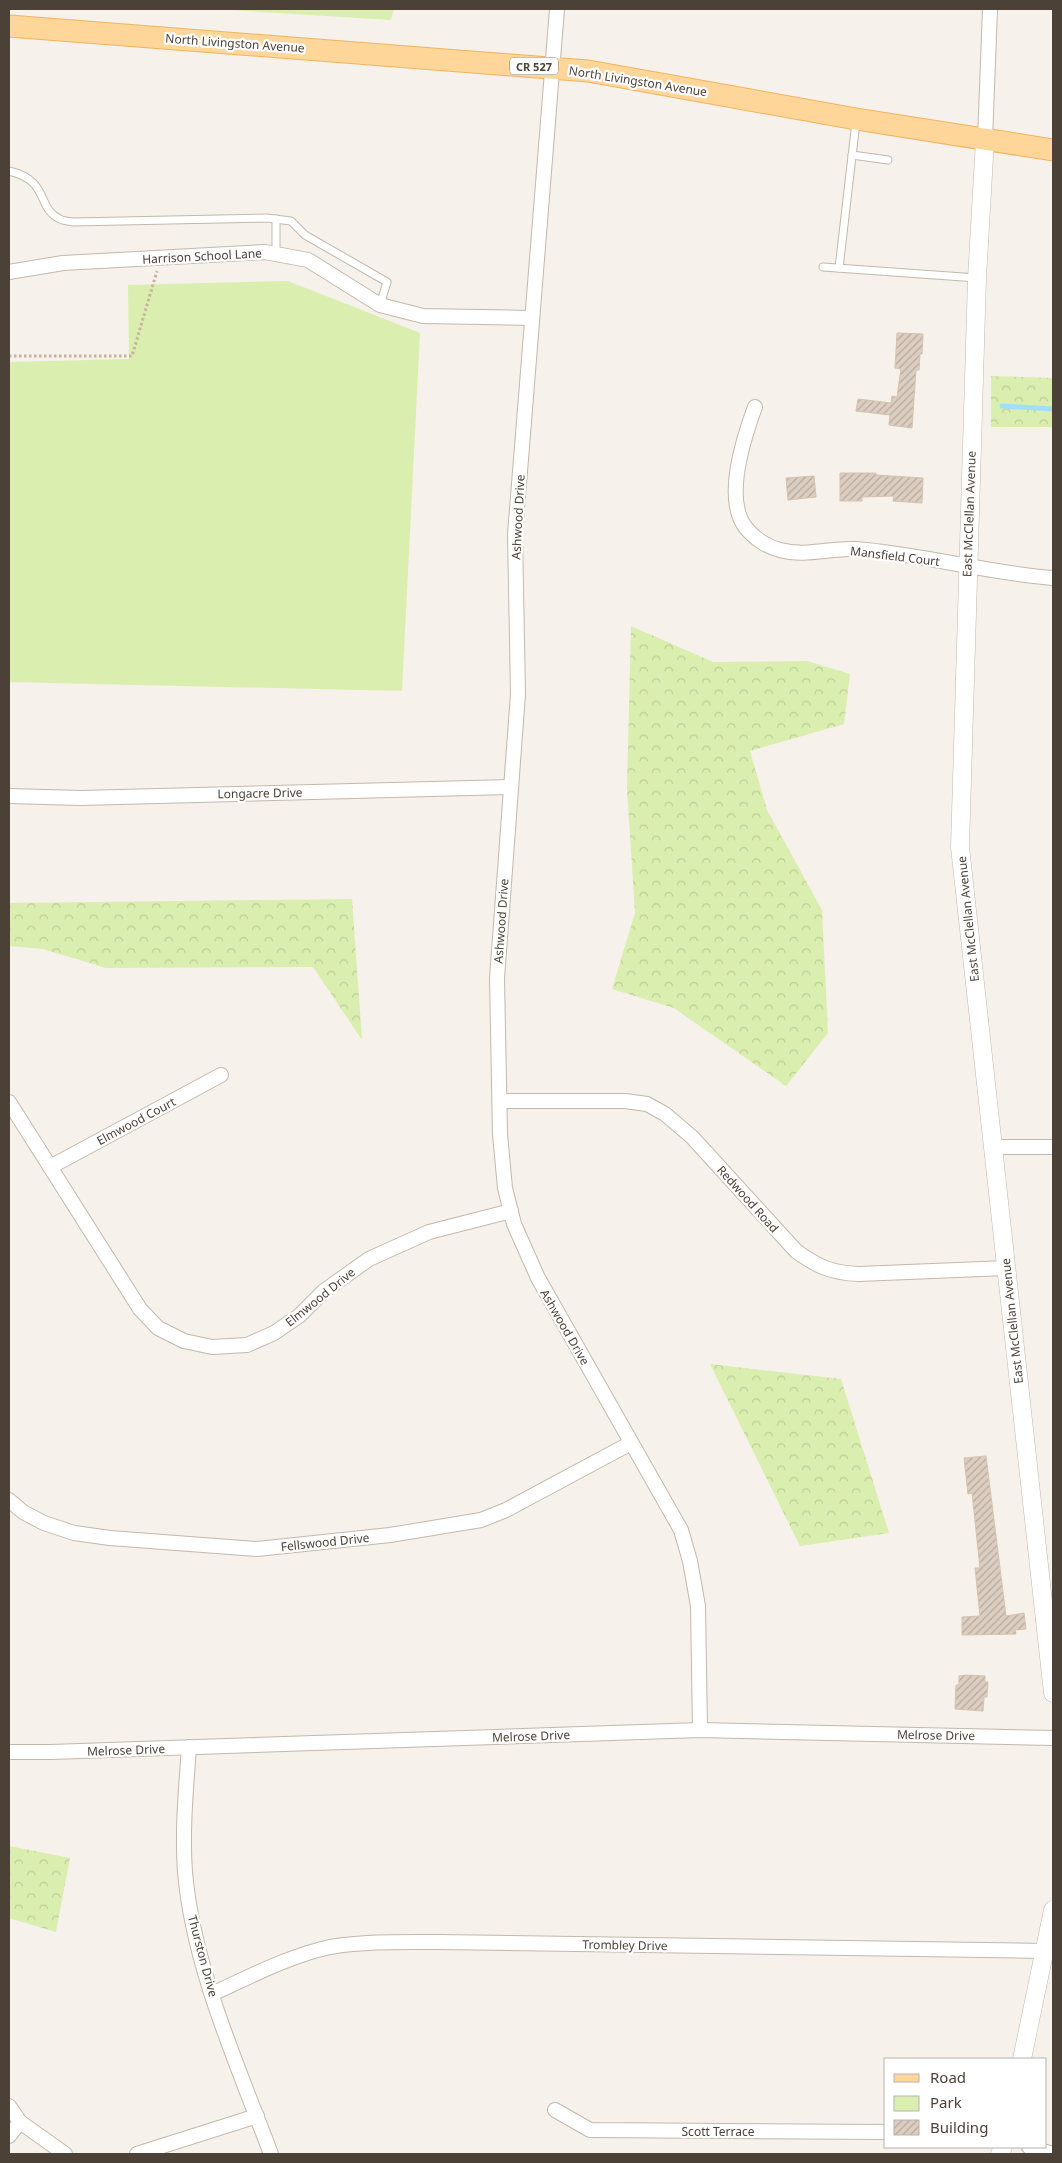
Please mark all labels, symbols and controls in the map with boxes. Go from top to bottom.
street label: North Livingston Avenue [165,30,305,56]
road number: CR 527 [510,58,558,74]
street label: North Livingston Avenue [568,62,708,100]
street label: Harrison School Lane [142,244,263,268]
street label: East McClellan Avenue [958,450,980,577]
street label: Ashwood Drive [507,474,529,560]
street label: Mansfield Court [849,542,941,570]
street label: Longacre Drive [217,784,303,802]
street label: East McClellan Avenue [953,855,983,983]
street label: Ashwood Drive [490,878,512,964]
street label: Elmwood Court [94,1093,179,1149]
street label: Redwood Road [713,1162,783,1236]
street label: East McClellan Avenue [997,1257,1027,1385]
street label: Elmwood Drive [282,1263,359,1330]
street label: Ashwood Drive [536,1286,594,1368]
street label: Fellswood Drive [280,1529,370,1555]
street label: Melrose Drive [492,1726,571,1746]
street label: Melrose Drive [897,1726,975,1744]
street label: Melrose Drive [87,1740,166,1760]
street label: Thurston Drive [184,1913,222,1999]
street label: Trombley Drive [582,1936,668,1954]
legend [884,2058,1047,2148]
text: Road [930,2067,966,2087]
text: Park [930,2092,962,2112]
text: Building [930,2117,988,2137]
street label: Scott Terrace [682,2123,755,2140]

